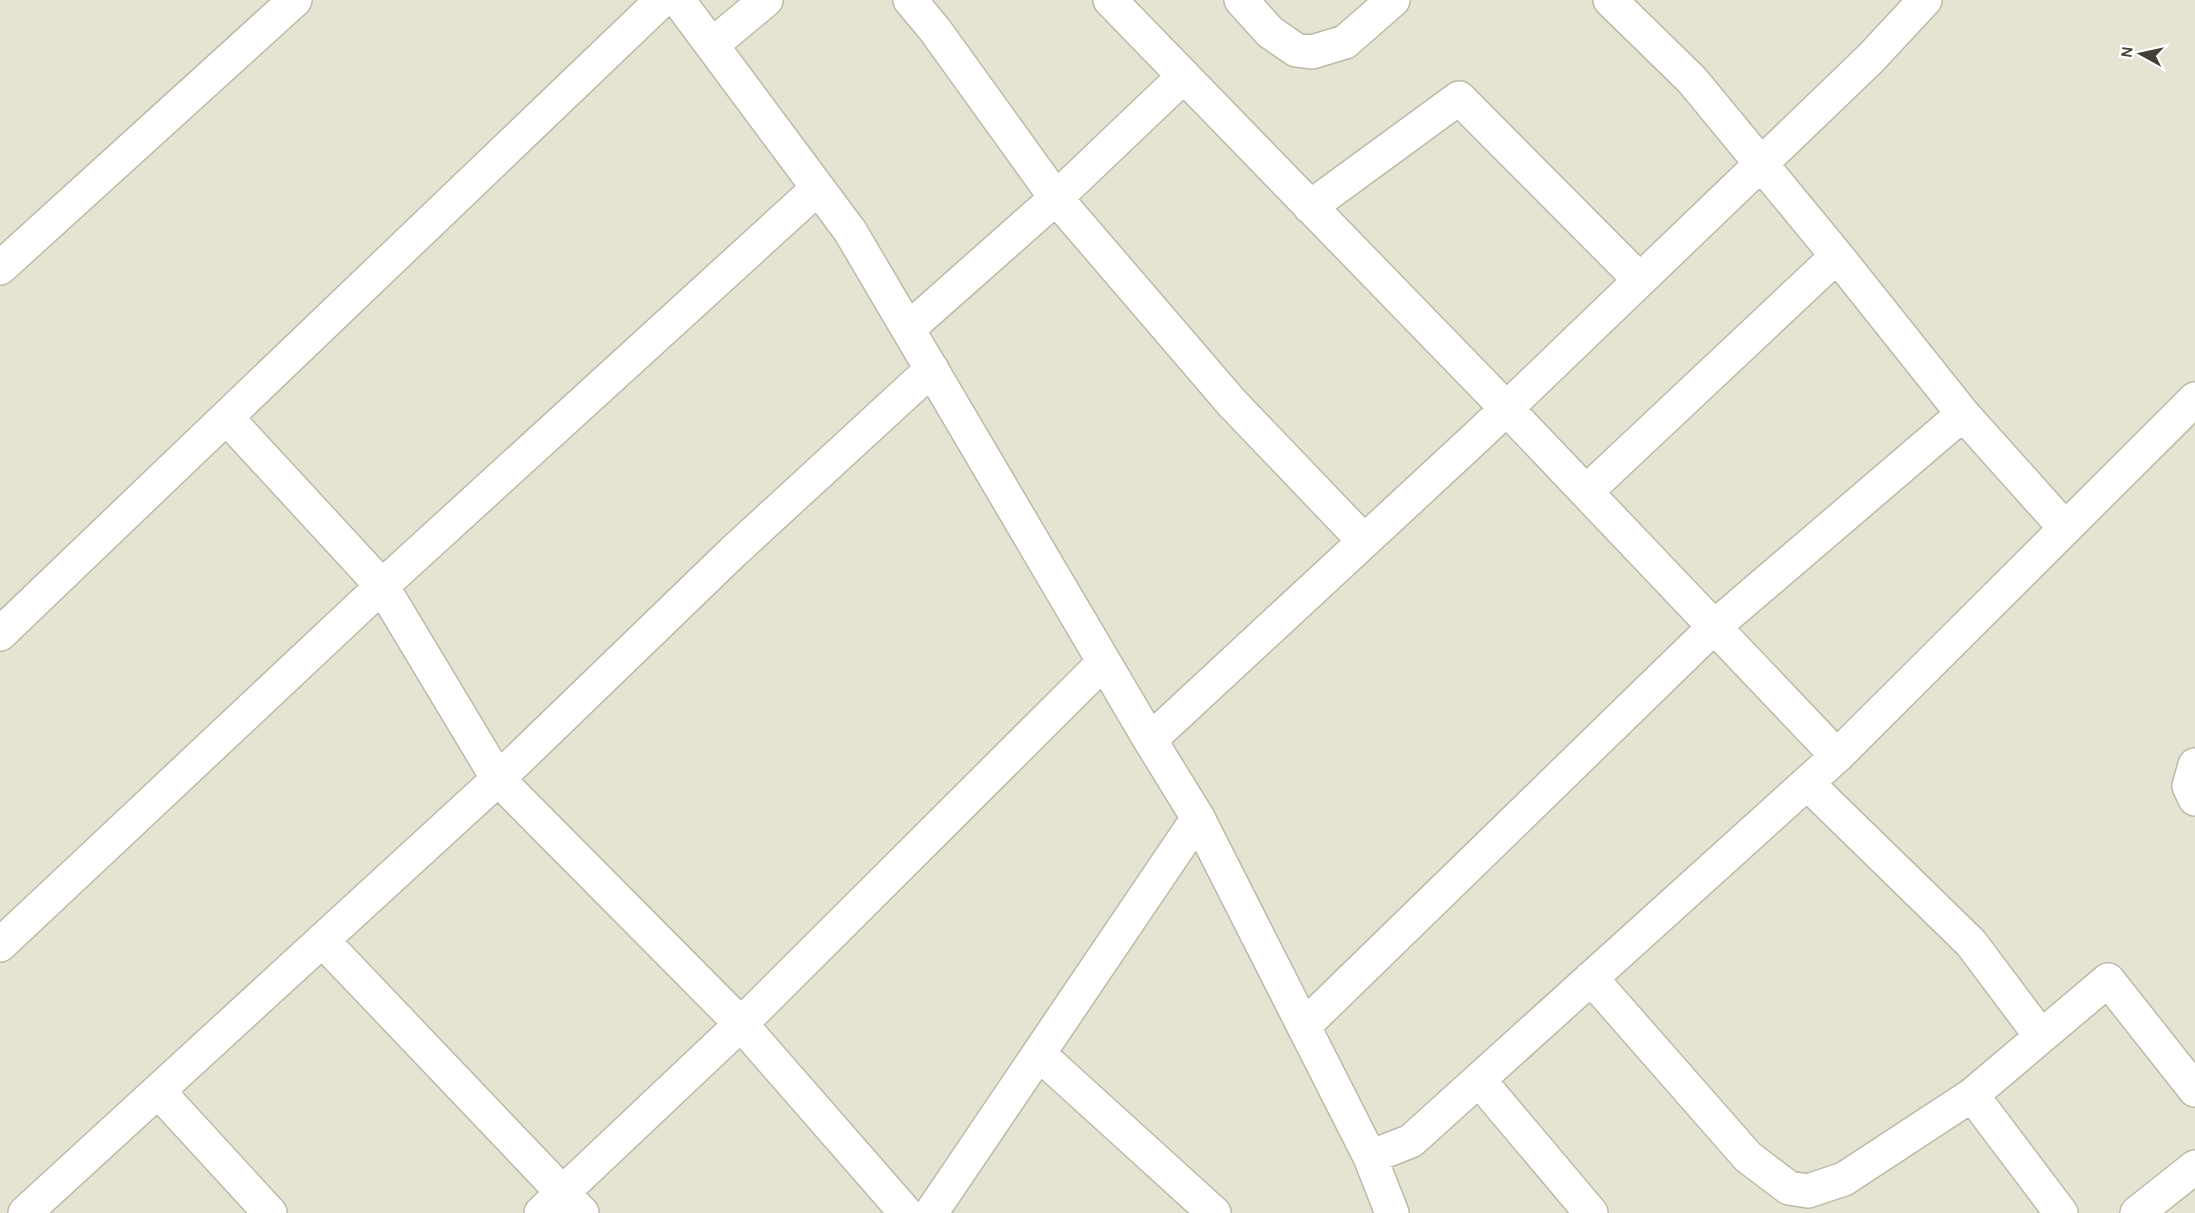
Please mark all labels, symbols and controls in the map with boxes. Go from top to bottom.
north arrow [2111,24,2171,84]
text: N [2116,45,2137,59]

